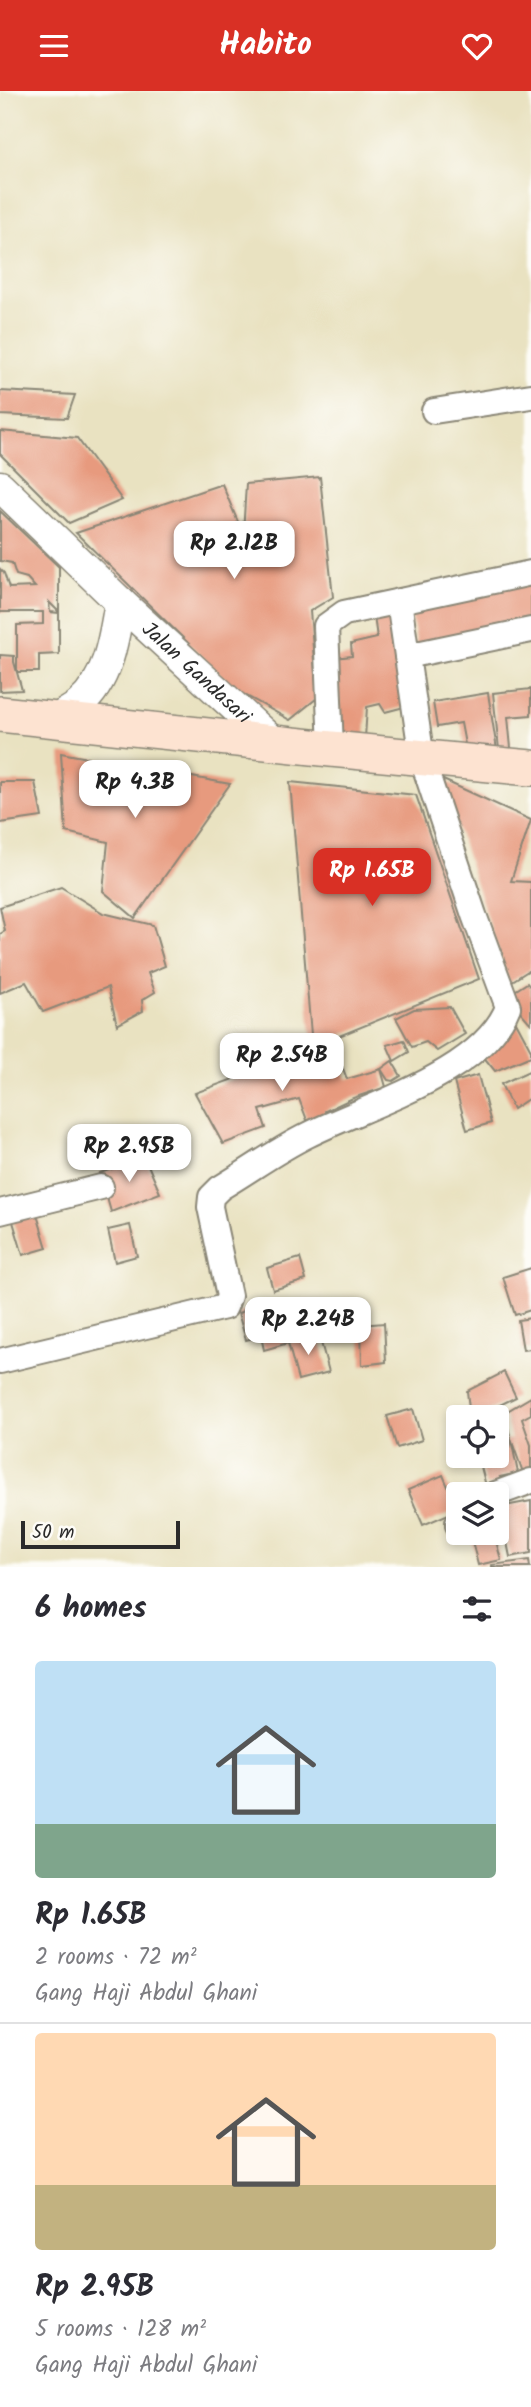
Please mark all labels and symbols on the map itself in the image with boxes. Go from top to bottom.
pin: Rp 2.12B [162,521,306,581]
street label: Jalan Gandasari [133,614,259,733]
pin: Rp 4.3B [70,761,200,820]
pin: Rp 1.65B [300,849,444,908]
pin: Rp 2.54B [210,1033,354,1093]
pin: Rp 2.95B [57,1125,201,1184]
pin: Rp 2.24B [236,1297,380,1357]
scale bar [21,1518,180,1550]

